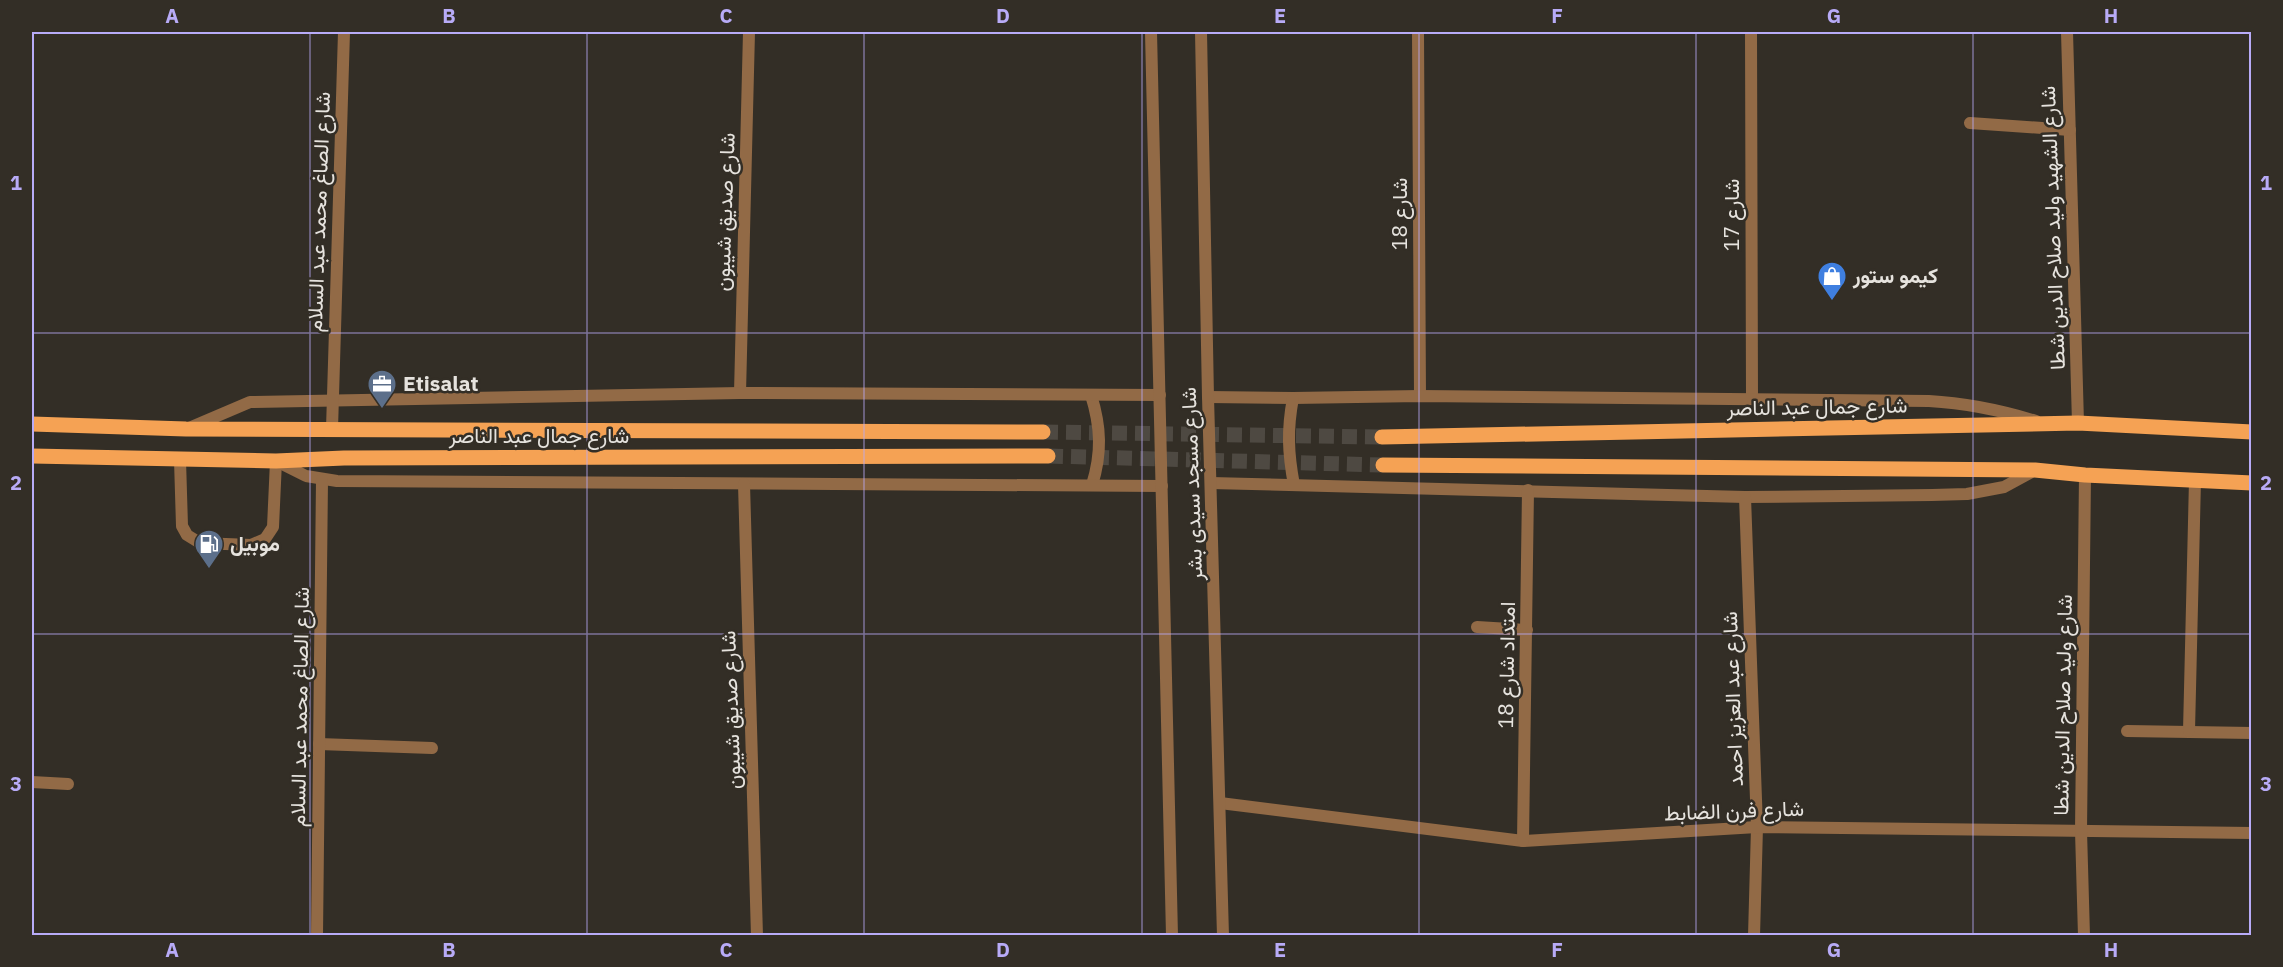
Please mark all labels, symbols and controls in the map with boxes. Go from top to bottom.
text: A [165,2,179,29]
text: B [442,2,456,29]
text: C [719,2,733,29]
text: D [996,2,1010,29]
text: E [1274,2,1286,29]
text: F [1551,2,1563,29]
text: G [1827,2,1841,29]
text: H [2104,2,2118,29]
street label: شارع الشهيد وليد صلاح الدين شطا [2033,86,2072,370]
street label: شارع الصاغ محمد عبد السلام [300,91,337,333]
street label: شارع صديق شيبون [707,132,742,292]
text: 1 [10,169,22,196]
text: 1 [2260,169,2272,196]
street label: شارع 18 [1385,178,1414,250]
street label: شارع 17 [1717,179,1746,251]
shop icon: كيمو ستور [1816,260,1848,302]
place label: كيمو ستور [1852,261,1938,289]
office icon: Etisalat [366,368,398,410]
place label: Etisalat [403,369,479,397]
street label: شارع مسجد سيدى بشر [1174,387,1209,582]
street label: شارع جمال عبد الناصر [1725,390,1908,423]
street label: شارع جمال عبد الناصر [448,421,629,450]
text: 2 [10,469,22,496]
text: 2 [2260,469,2272,496]
fuel station icon: موبيل [193,528,225,570]
place label: موبيل [230,529,280,557]
street label: شارع الصاغ محمد عبد السلام [283,587,316,827]
street label: شارع وليد صلاح الدين شطا [2046,594,2079,816]
street label: امتداد شارع 18 [1491,601,1522,729]
street label: شارع عبد العزيز احمد [1715,611,1750,787]
street label: شارع صديق شيبون [713,630,748,790]
text: 3 [10,770,22,797]
text: 3 [2260,770,2272,797]
street label: شارع فرن الضابط [1663,794,1805,827]
text: A [165,936,179,963]
text: B [442,936,456,963]
text: C [719,936,733,963]
text: D [996,936,1010,963]
text: E [1274,936,1286,963]
text: F [1551,936,1563,963]
text: G [1827,936,1841,963]
text: H [2104,936,2118,963]

